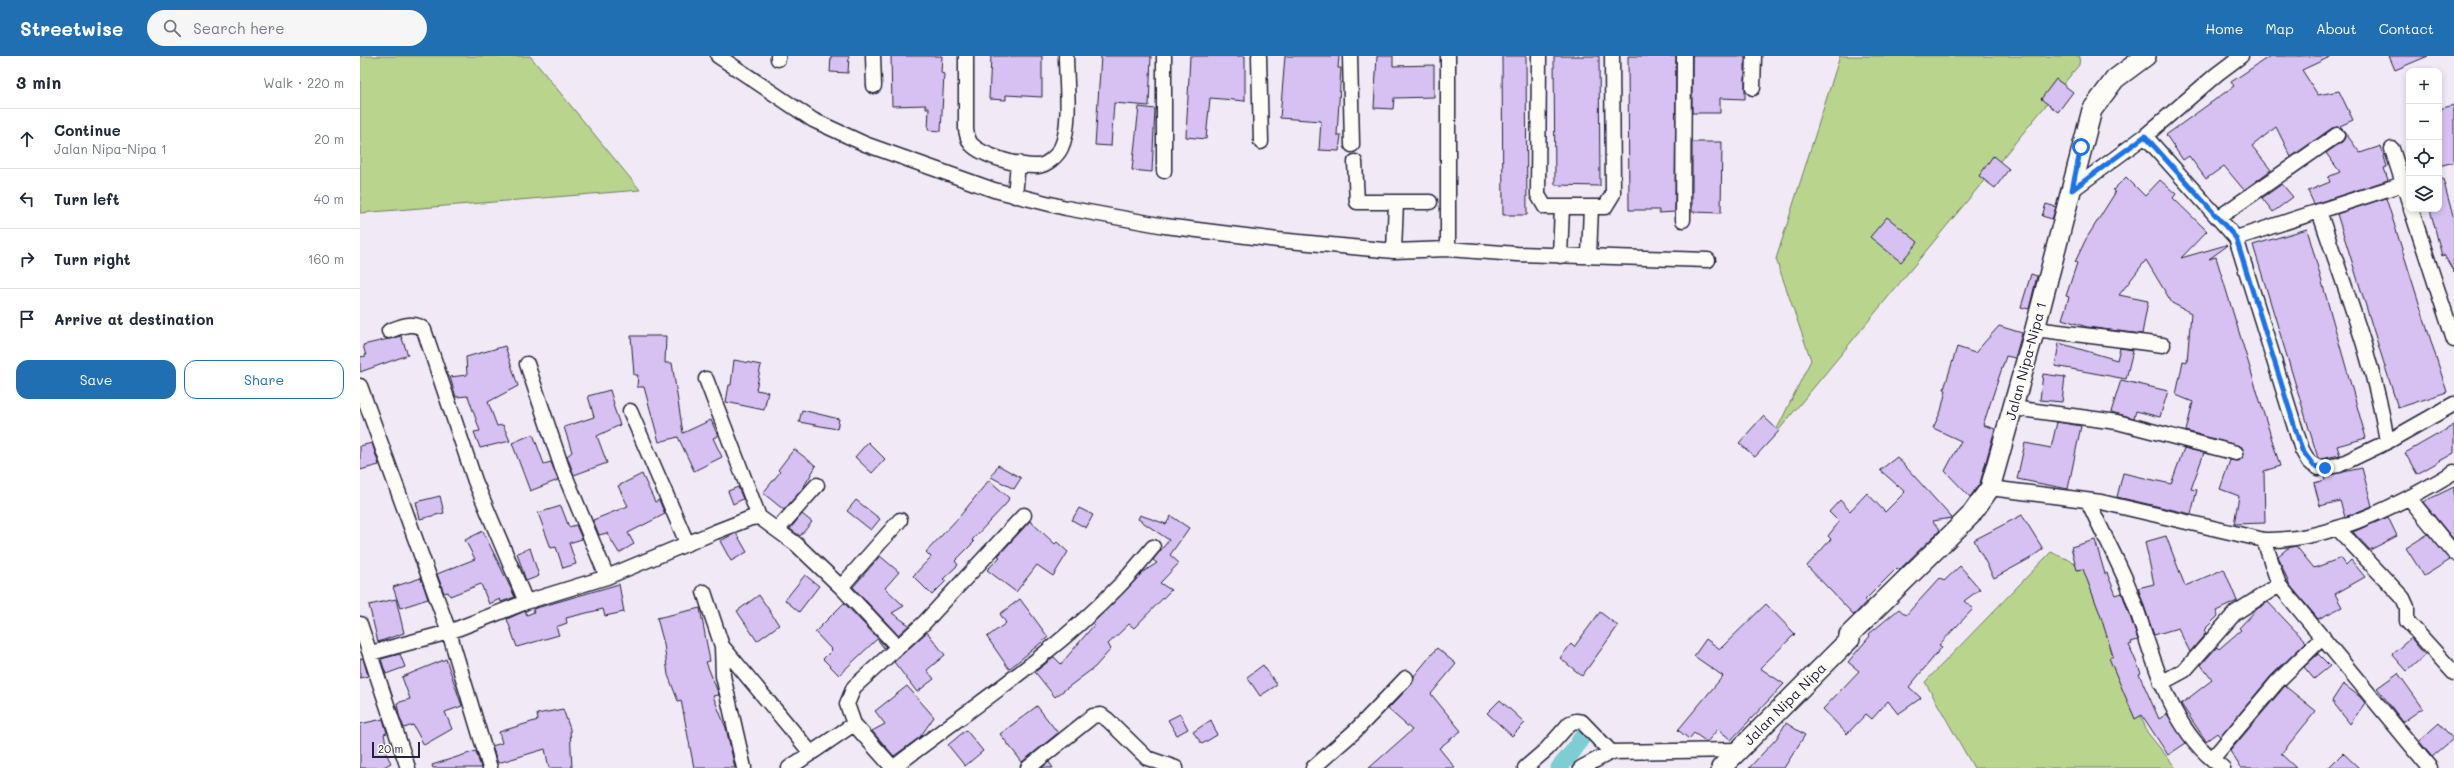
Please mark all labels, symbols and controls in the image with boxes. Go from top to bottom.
search box [147,10,427,46]
text: Streetwise [20,16,123,41]
icon: search [161,17,183,39]
text: Search here [193,18,285,38]
text: Home [2205,19,2243,38]
text: Map [2265,19,2294,38]
text: About [2316,19,2357,38]
text: Contact [2379,19,2434,38]
map controls [2406,68,2442,212]
button: + [2406,68,2442,104]
text: 3 min [16,71,61,93]
text: Walk · 220 m [263,74,344,91]
button: − [2406,104,2442,140]
text: Continue [54,120,121,140]
icon: ahead [16,128,38,150]
text: 20 m [314,130,344,147]
route start [2072,138,2090,156]
text: Jalan Nipa-Nipa 1 [54,140,167,157]
button: locate [2406,140,2442,176]
button: layers [2406,176,2442,212]
icon: left [16,188,38,210]
text: Turn left [54,189,119,209]
text: 40 m [314,190,344,207]
icon: right [16,248,38,270]
text: Turn right [54,249,131,269]
text: 160 m [308,250,344,267]
street label: Jalan Nipa-Nipa 1 [2001,300,2050,422]
icon: arrive [16,308,38,330]
text: Arrive at destination [54,309,214,329]
button: Save [16,360,176,399]
button: Share [184,360,344,399]
route end [2316,459,2334,477]
street label: Jalan Nipa Nipa [1739,658,1830,749]
scale bar [372,740,420,759]
text: 20 m [378,741,403,756]

